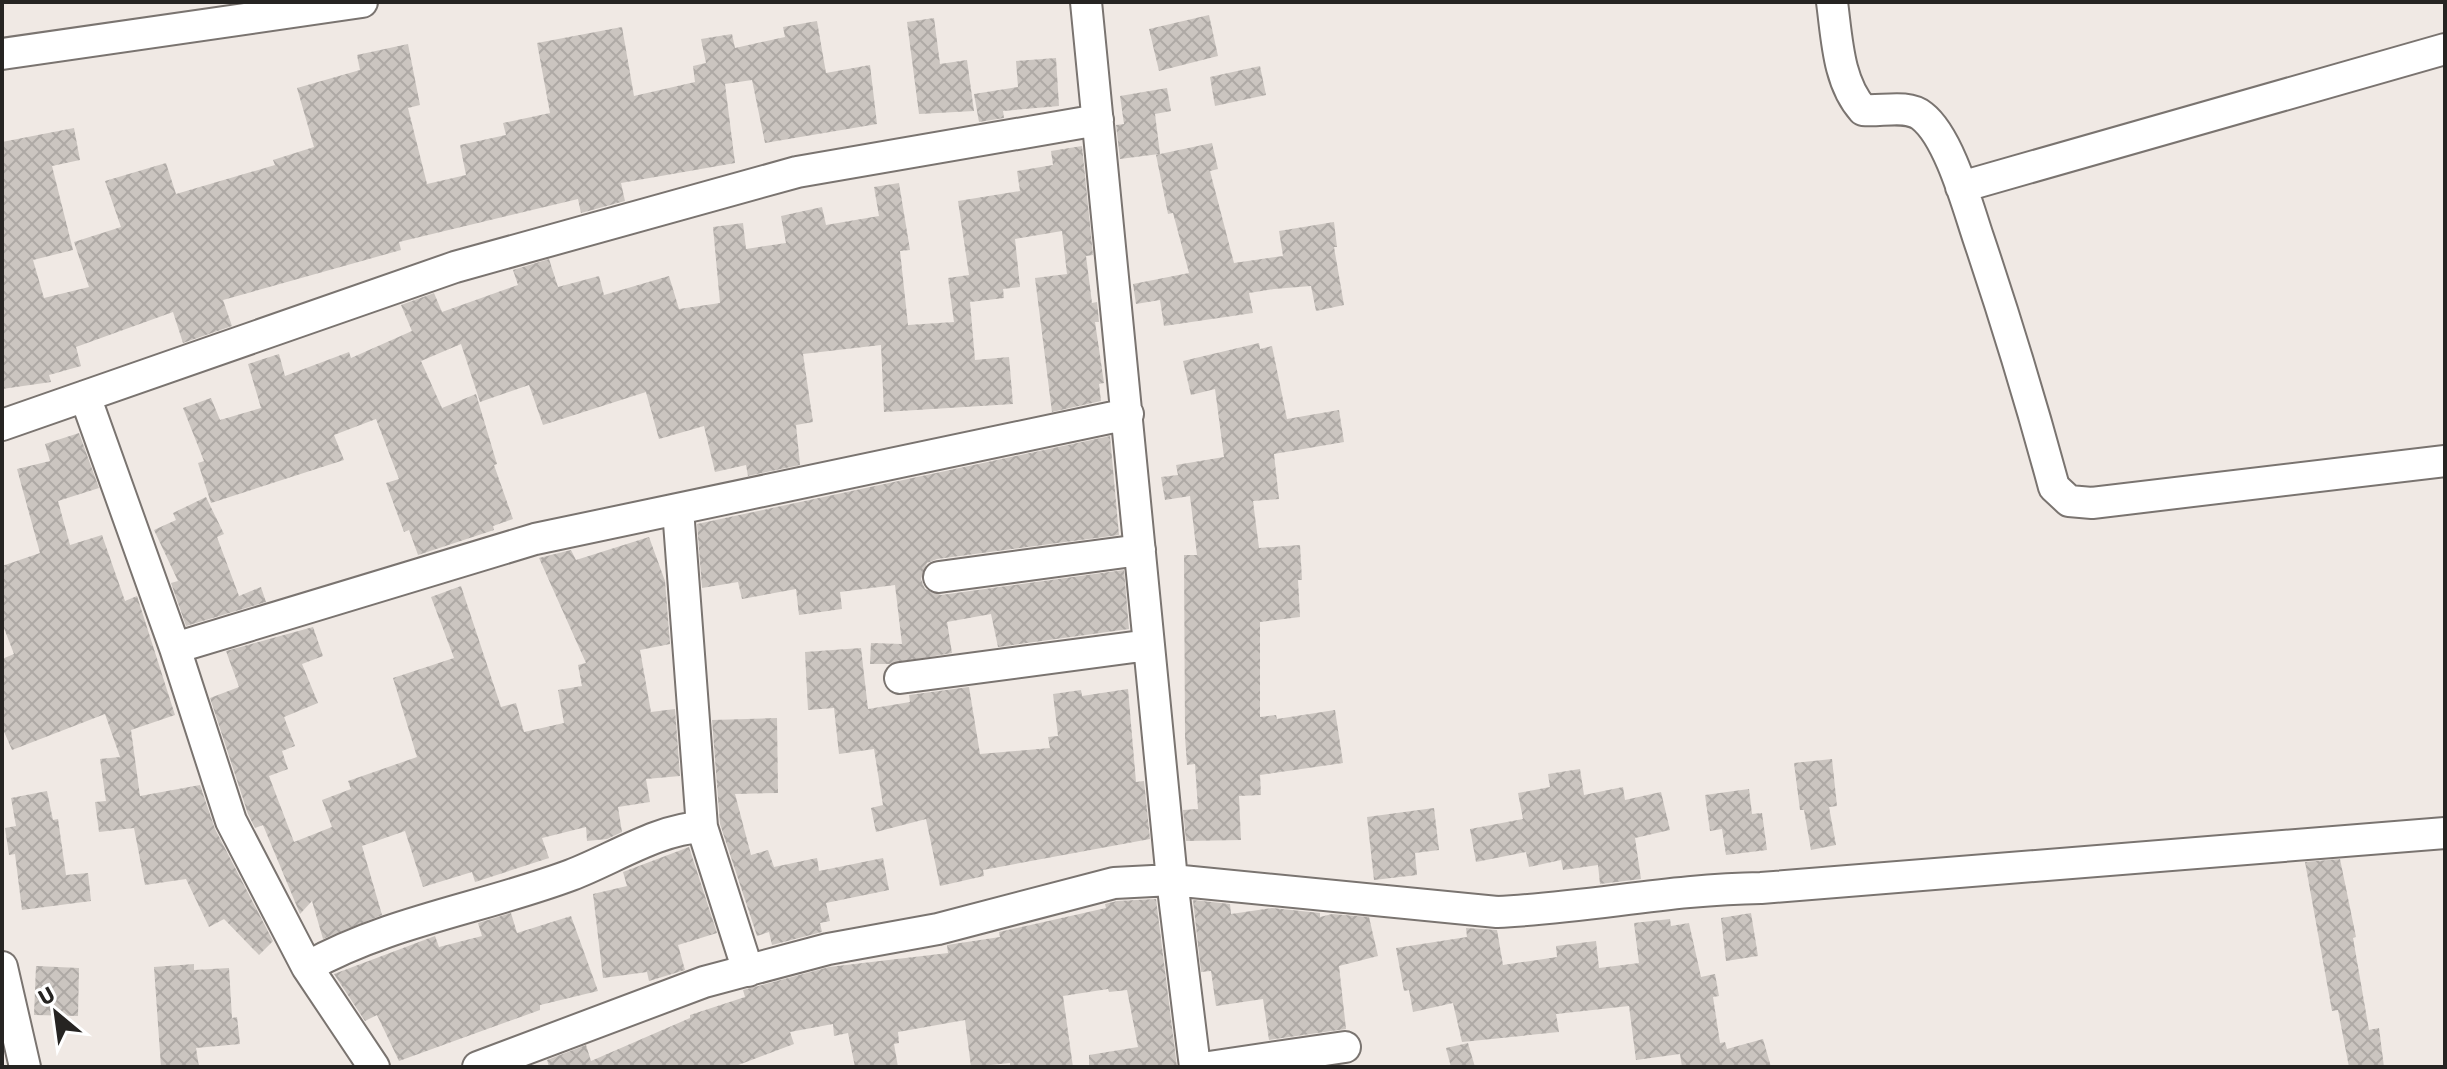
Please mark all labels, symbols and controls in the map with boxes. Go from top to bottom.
north arrow [16,973,96,1053]
text: U [34,981,60,1011]

